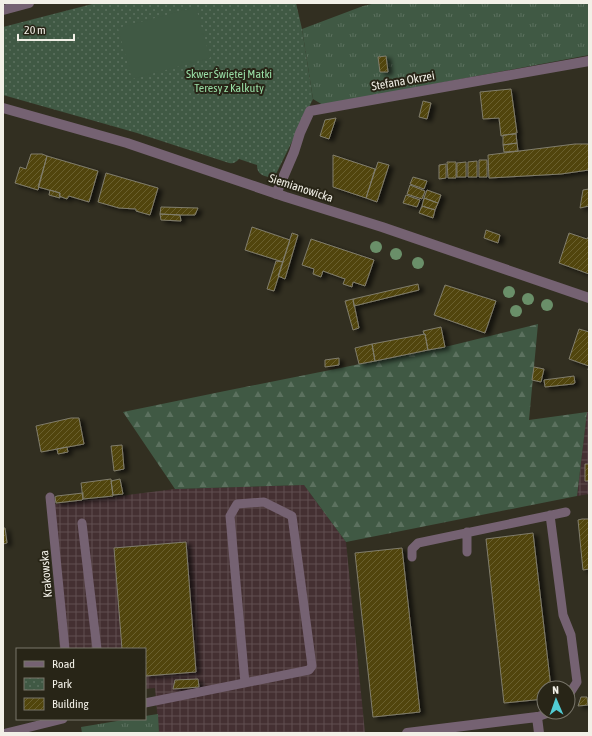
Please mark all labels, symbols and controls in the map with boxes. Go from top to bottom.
scale bar [18,16,74,42]
text: 20 m [24,23,46,37]
park label: Skwer Świętej Matki Teresy z Kalkuty [186,67,272,95]
street label: Stefana Okrzei [370,69,436,93]
street label: Siemianowicka [267,171,335,205]
street label: Krakowska [37,550,55,598]
legend [16,648,146,720]
text: Road [52,657,75,671]
text: Park [52,677,73,691]
north arrow [536,680,576,720]
text: N [552,684,559,696]
text: Building [52,697,90,711]

